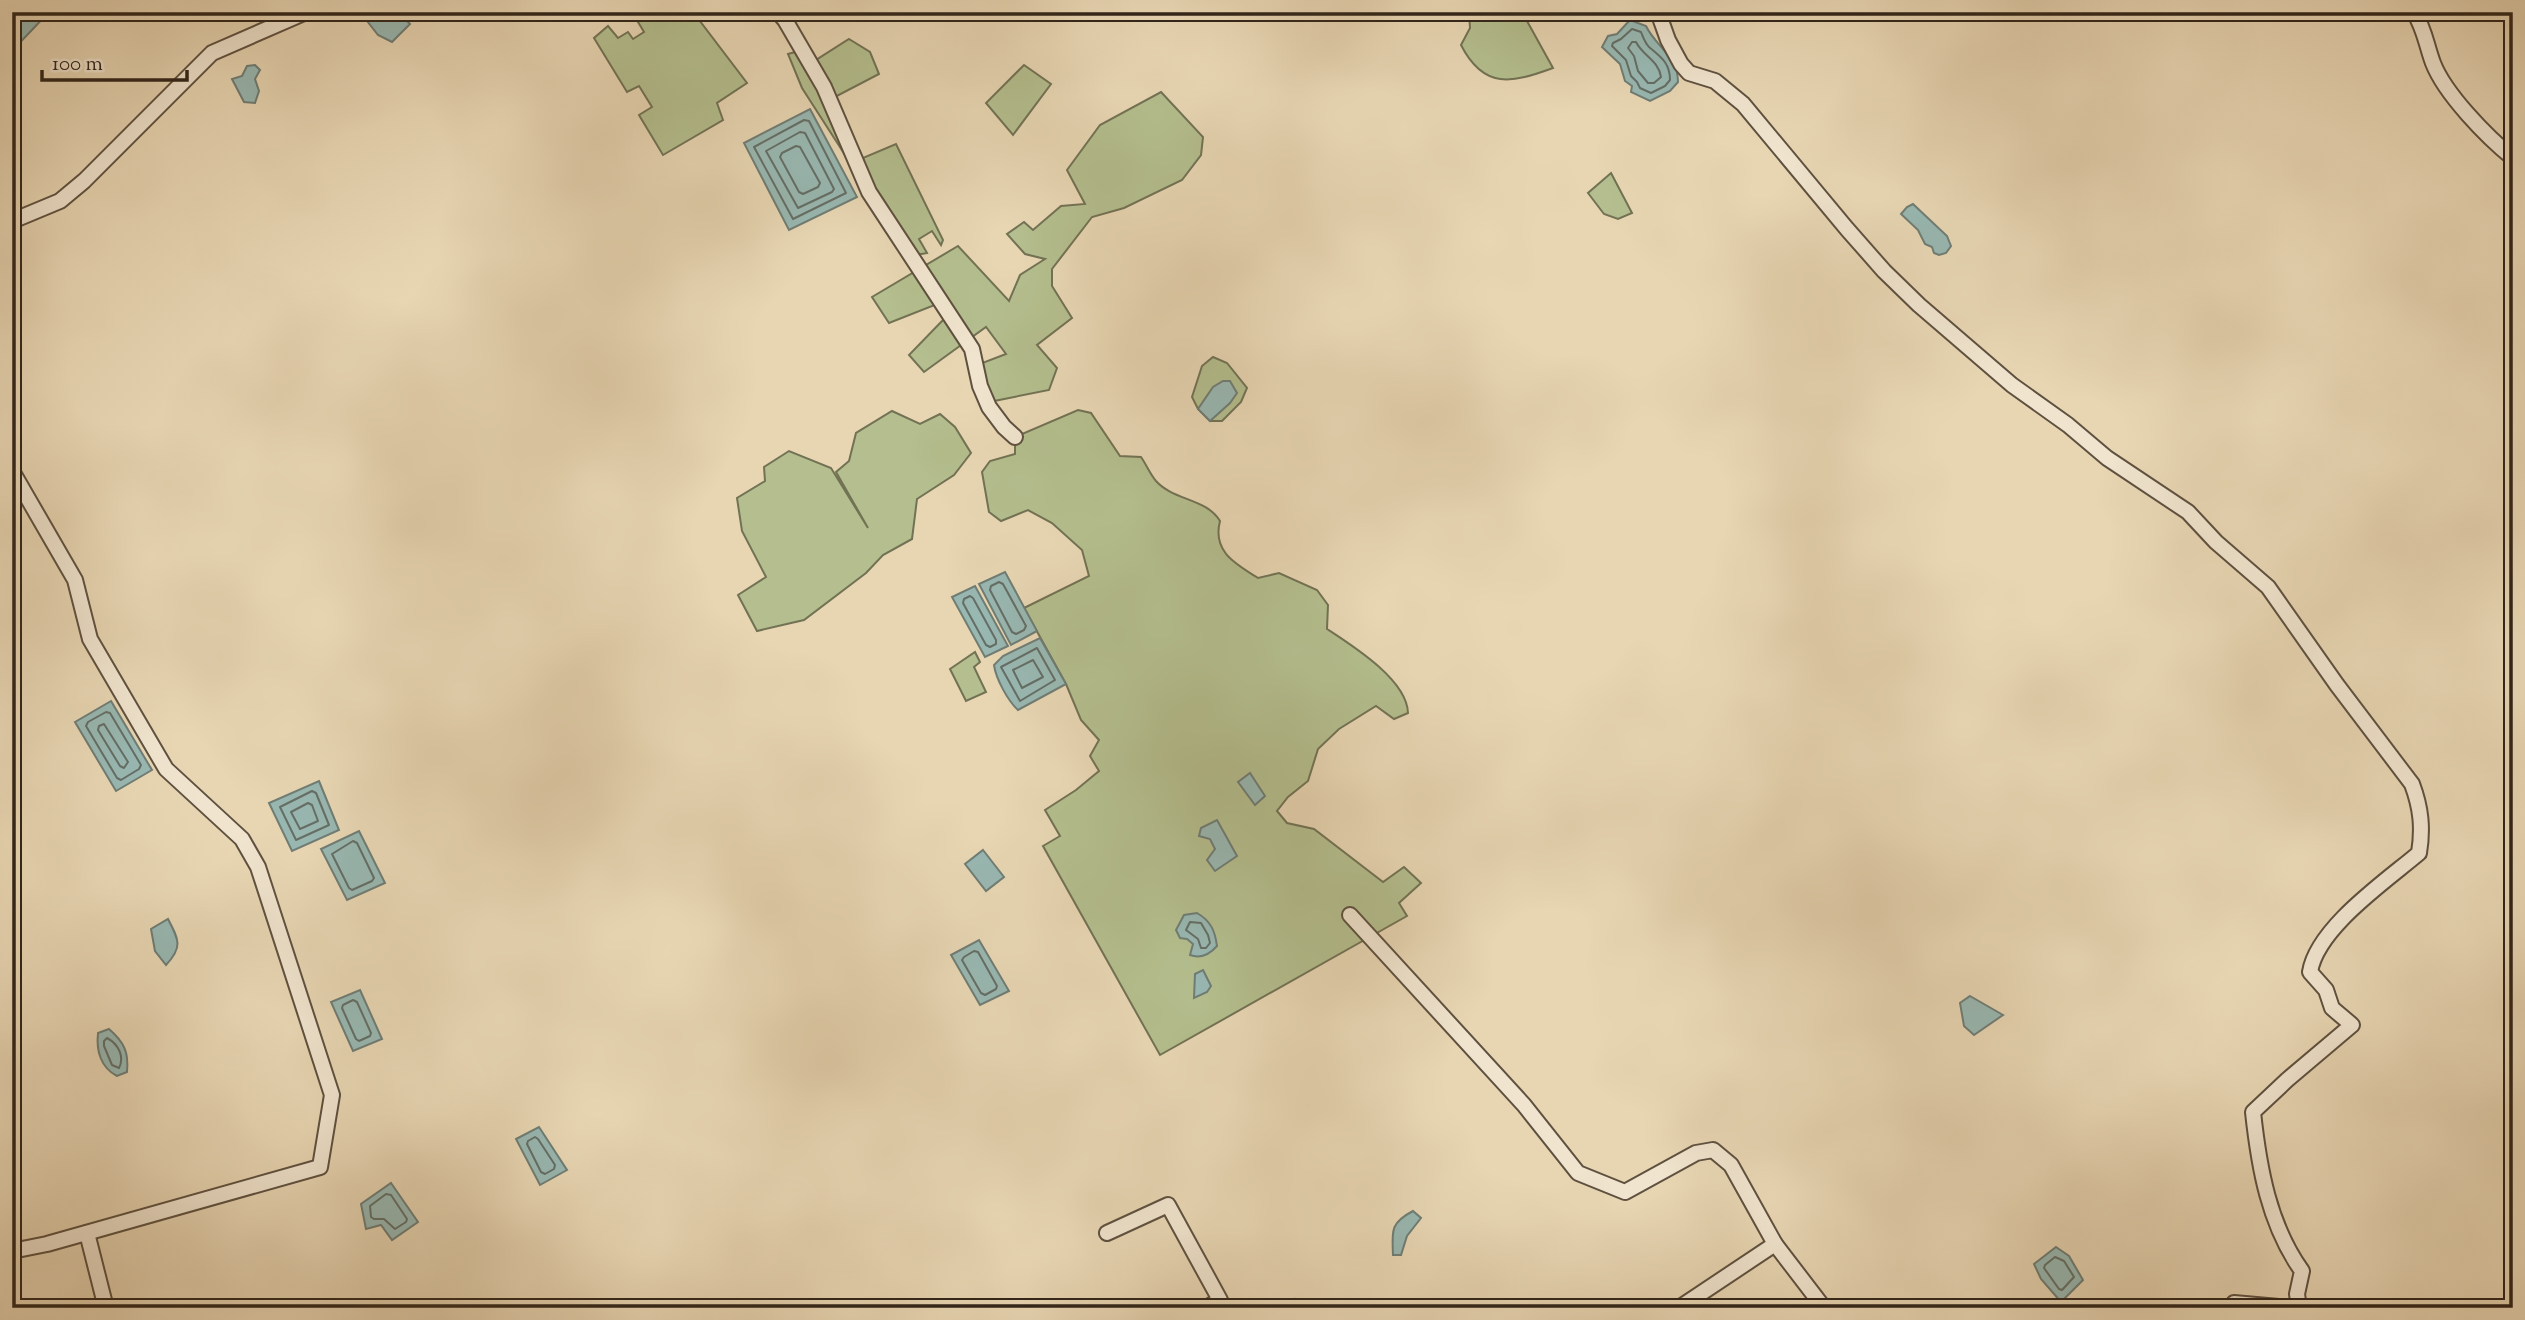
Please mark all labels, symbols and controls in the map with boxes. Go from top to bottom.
scale bar [42,38,187,82]
text: 100 m [52,50,103,80]

